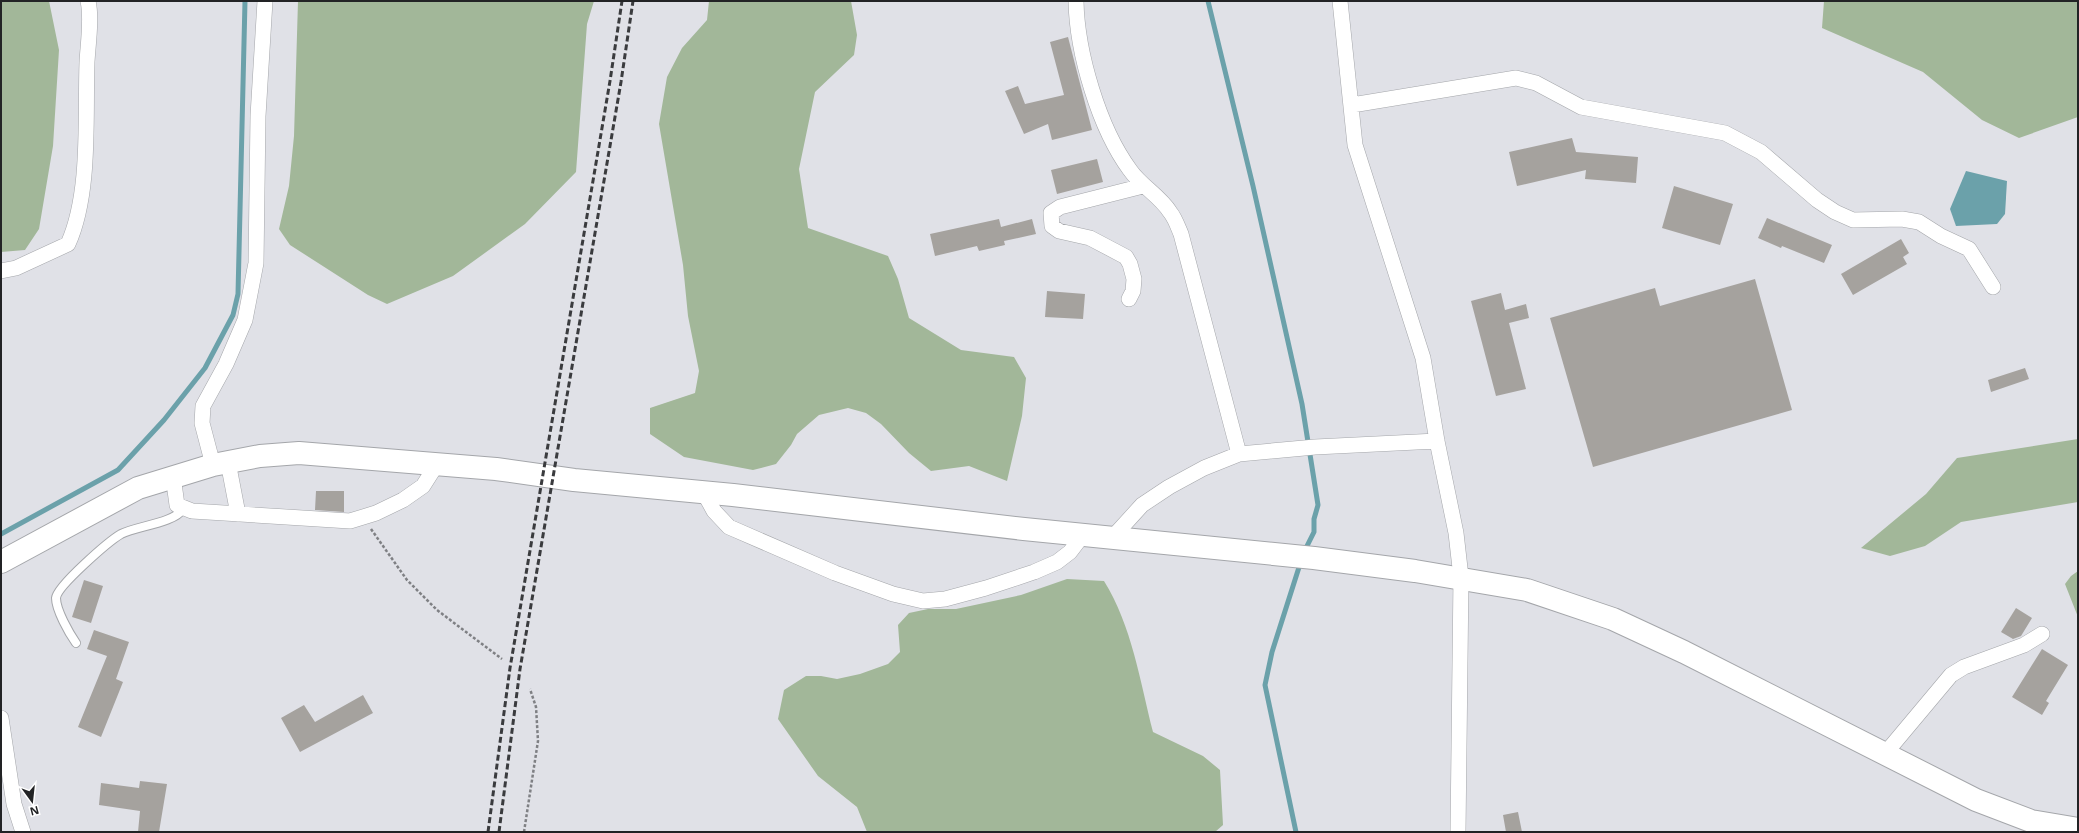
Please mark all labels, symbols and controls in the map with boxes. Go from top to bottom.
north arrow [12,781,52,821]
text: N [28,803,41,820]

